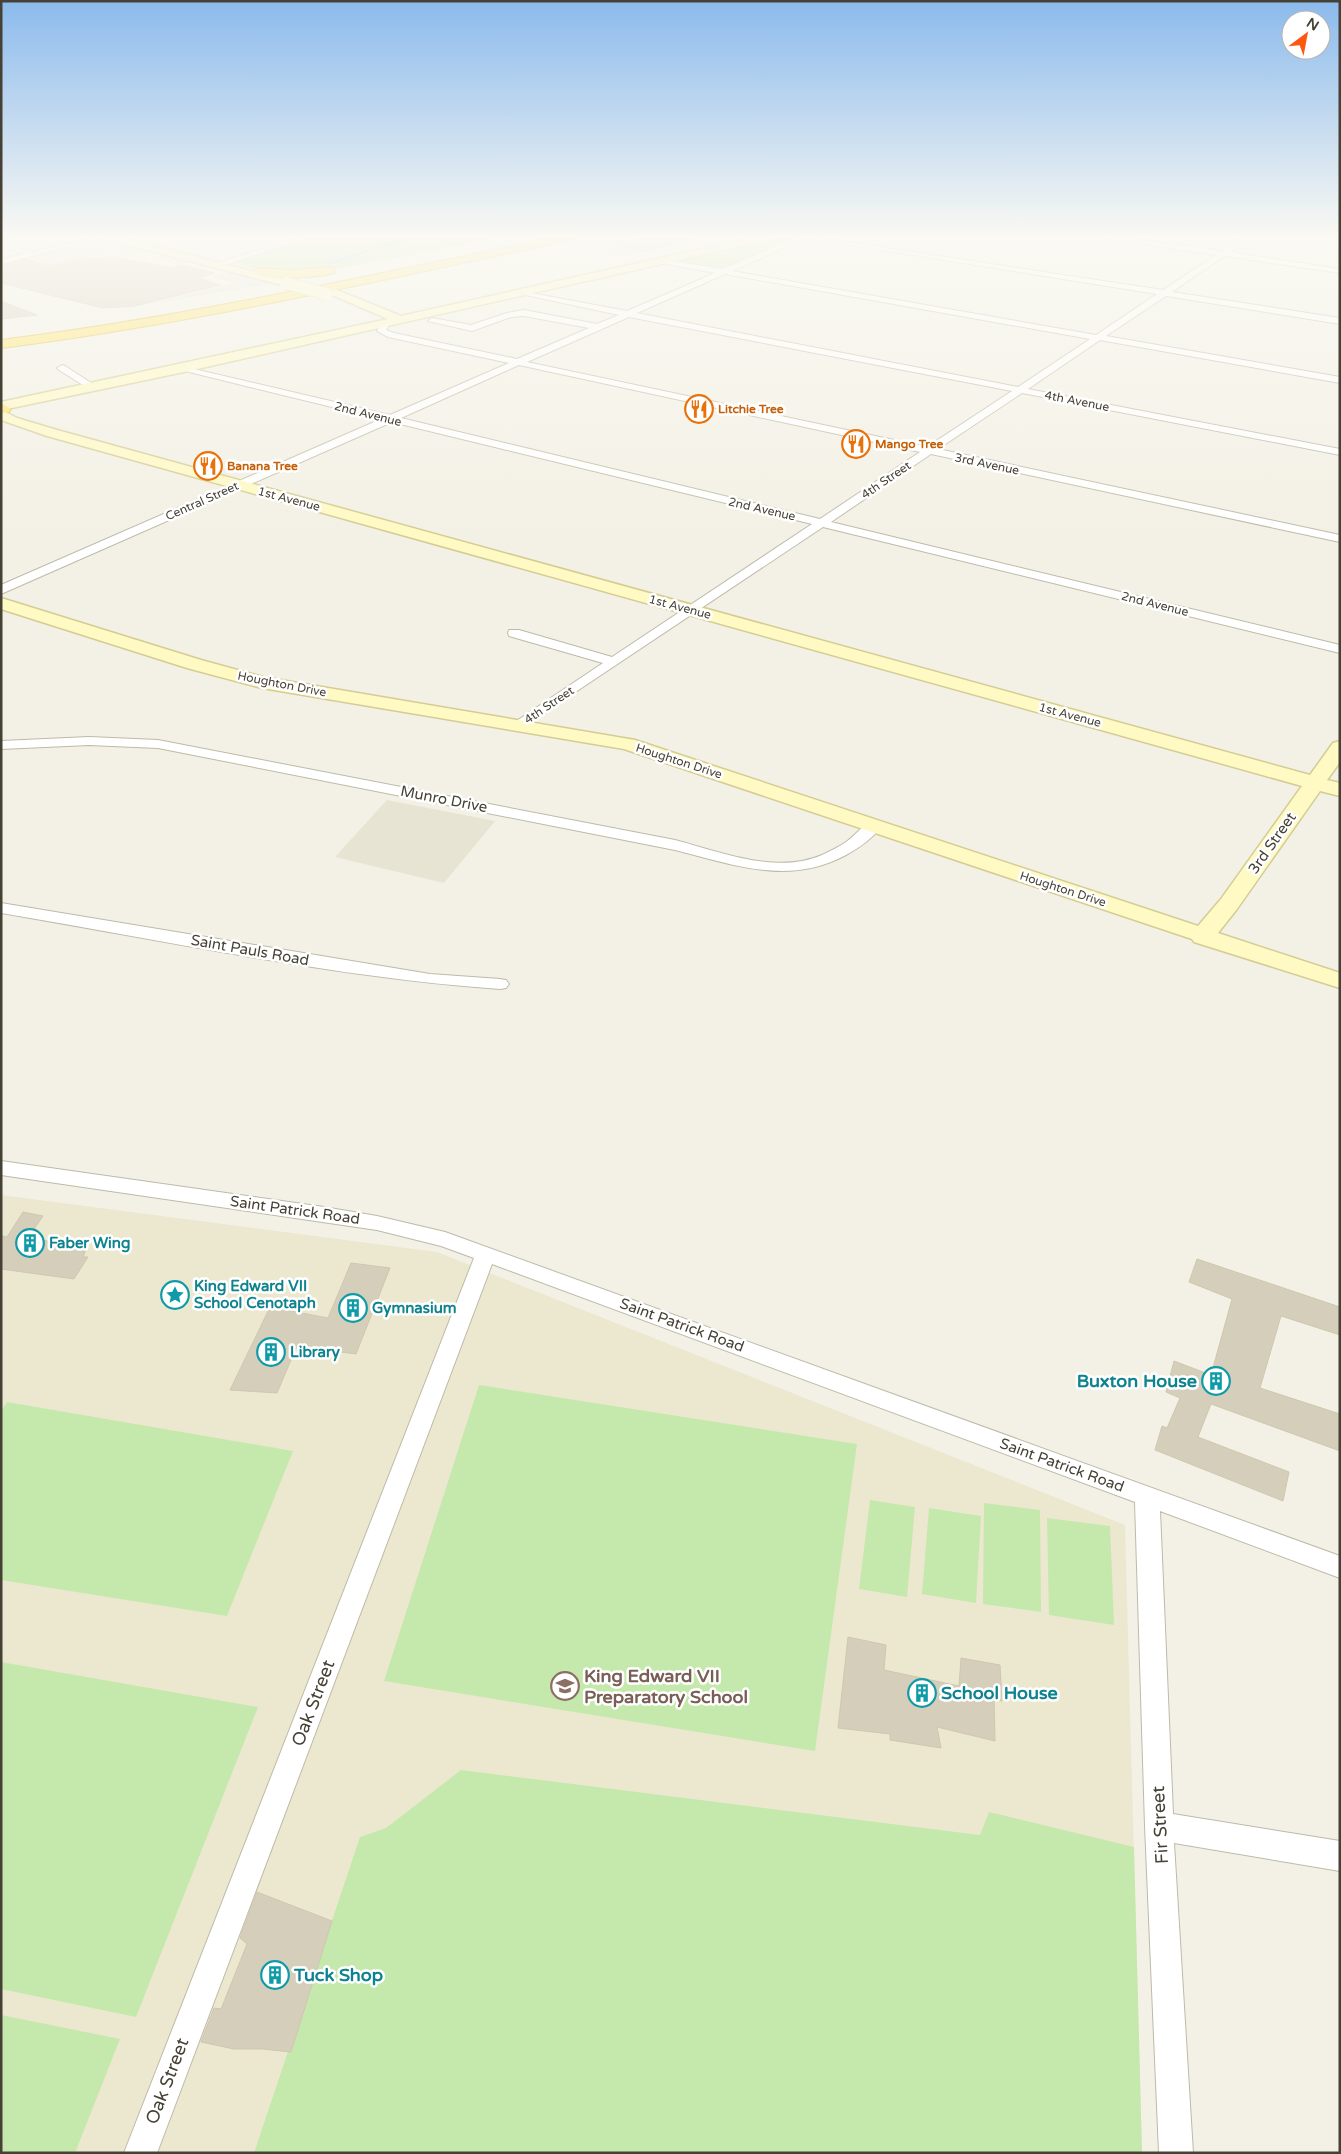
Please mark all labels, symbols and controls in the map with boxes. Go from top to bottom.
north arrow [1281,10,1331,60]
text: N [1303,14,1322,35]
street label: 4th Avenue [1044,388,1111,414]
restaurant icon: Litchie Tree [684,394,714,424]
street label: 2nd Avenue [333,399,403,429]
place label: Litchie Tree [718,402,784,416]
restaurant icon: Mango Tree [841,429,871,459]
place label: Mango Tree [875,437,943,452]
street label: 3rd Avenue [953,450,1021,478]
restaurant icon: Banana Tree [193,451,223,481]
street label: 4th Street [859,458,914,502]
place label: Banana Tree [227,459,298,473]
street label: Central Street [163,478,241,523]
street label: 1st Avenue [256,484,322,514]
street label: 2nd Avenue [727,494,797,524]
street label: 2nd Avenue [1120,589,1190,619]
street label: 1st Avenue [647,592,713,622]
street label: Houghton Drive [236,669,328,699]
street label: 4th Street [522,683,577,727]
street label: 1st Avenue [1037,700,1103,730]
street label: Houghton Drive [634,740,724,782]
street label: Munro Drive [399,782,489,816]
street label: 3rd Street [1244,808,1300,877]
street label: Houghton Drive [1018,868,1108,910]
street label: Saint Pauls Road [189,931,311,969]
street label: Saint Patrick Road [229,1192,361,1228]
building icon: Faber Wing [15,1228,45,1258]
place label: Faber Wing [49,1234,130,1253]
place label: King Edward VII School Cenotaph [194,1277,316,1313]
place icon: King Edward VII School Cenotaph [160,1280,190,1310]
building icon: Gymnasium [338,1293,368,1323]
street label: Saint Patrick Road [617,1294,747,1356]
place label: Gymnasium [372,1299,457,1318]
building icon: Library [256,1337,286,1367]
place label: Library [290,1343,340,1362]
building icon: Buxton House [1201,1366,1231,1396]
place label: Buxton House [1077,1370,1197,1392]
street label: Saint Patrick Road [997,1434,1127,1496]
street label: Oak Street [287,1657,340,1749]
place label: King Edward VII Preparatory School [584,1665,748,1708]
school or university icon: King Edward VII Preparatory School [550,1671,580,1701]
building icon: School House [907,1678,937,1708]
place label: School House [941,1682,1058,1704]
street label: Fir Street [1147,1785,1173,1865]
building icon: Tuck Shop [260,1960,290,1990]
place label: Tuck Shop [293,1964,383,1986]
street label: Oak Street [141,2035,194,2127]

